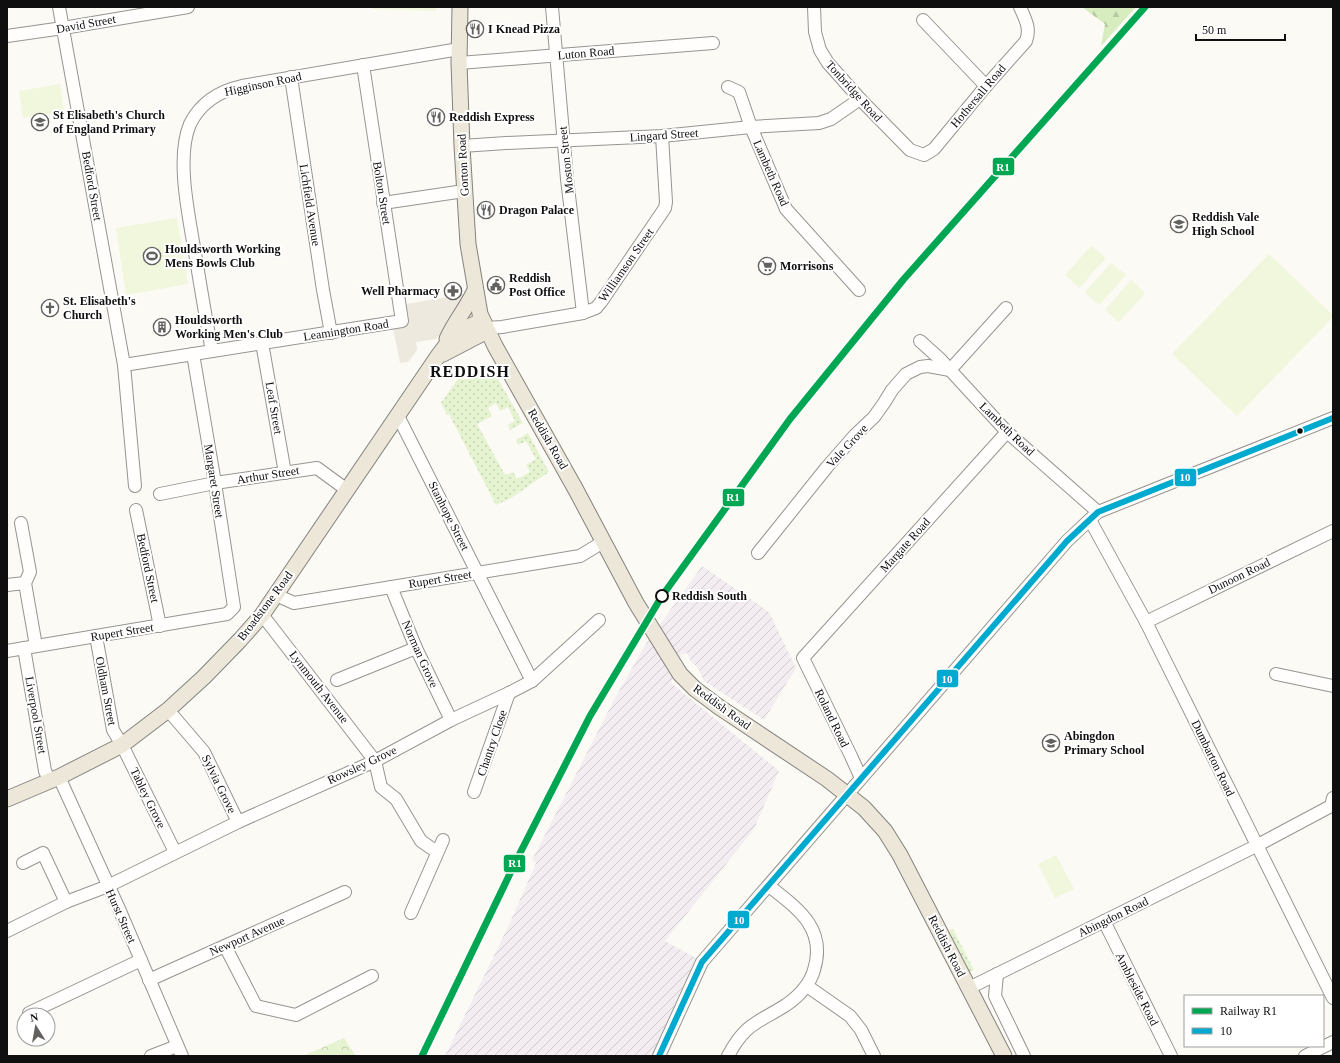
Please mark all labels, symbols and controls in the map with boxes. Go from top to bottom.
street label: David Street [55,12,118,36]
scale bar [1196,16,1285,42]
restaurant icon: I Knead Pizza [465,19,485,39]
place label: I Knead Pizza [488,22,560,36]
text: 50 m [1202,23,1227,37]
street label: Luton Road [557,44,615,62]
street label: Tonbridge Road [823,58,885,124]
street label: Hothersall Road [947,61,1009,131]
street label: Higginson Road [223,69,303,99]
restaurant icon: Reddish Express [426,107,446,127]
place label: St Elisabeth's Church of England Primary [53,108,165,136]
place label: Reddish Express [449,110,535,124]
school or university icon: St Elisabeth's Church of England Primary [30,112,50,132]
street label: Moston Street [555,125,576,194]
street label: Lingard Street [629,126,700,144]
street label: Gorton Road [454,134,472,196]
street label: Lambeth Road [750,138,792,208]
street label: Bedford Street [79,150,105,222]
line badge: R1 [992,157,1015,176]
street label: Bolton Street [370,160,394,226]
text: R1 [996,161,1010,173]
street label: Lichfield Avenue [297,163,323,247]
restaurant icon: Dragon Palace [476,200,496,220]
place label: Dragon Palace [499,203,575,217]
place label: Reddish Vale High School [1192,210,1260,238]
school or university icon: Reddish Vale High School [1169,214,1189,234]
street label: Williamson Street [595,225,657,304]
place label: Houldsworth Working Mens Bowls Club [165,242,280,270]
sports icon: Houldsworth Working Mens Bowls Club [142,246,162,266]
supermarket icon: Morrisons [757,256,777,276]
place label: Morrisons [780,259,834,273]
place label: Reddish Post Office [509,271,566,299]
public building icon: Reddish Post Office [486,275,506,295]
pharmacy icon: Well Pharmacy [443,281,463,301]
place label: Well Pharmacy [361,284,440,298]
place label: St. Elisabeth's Church [63,294,136,322]
church icon: St. Elisabeth's Church [40,298,60,318]
place label: Houldsworth Working Men's Club [175,313,283,341]
street label: Leamington Road [302,316,390,344]
building icon: Houldsworth Working Men's Club [152,317,172,337]
district label: REDDISH [430,363,510,380]
street label: Leaf Street [263,381,286,436]
street label: Lambeth Road [977,399,1037,459]
street label: Reddish Road [525,406,571,472]
street label: Vale Grove [823,421,871,471]
unlabelled marker [1295,426,1305,436]
street label: Margaret Street [201,443,227,520]
street label: Arthur Street [236,463,301,487]
line badge: 10 [1174,468,1197,487]
text: 10 [1180,471,1191,483]
street label: Stanhope Street [426,479,473,553]
line badge: R1 [722,488,745,507]
text: R1 [726,491,740,503]
street label: Margate Road [877,515,933,575]
street label: Bedford Street [134,532,162,604]
street label: Dunoon Road [1206,555,1272,597]
street label: Rupert Street [407,567,473,591]
street label: Broadstone Road [234,569,296,643]
marker: Reddish South [655,589,669,603]
place label: Reddish South [672,589,747,603]
street label: Norman Grove [399,618,441,690]
street label: Rupert Street [89,620,155,644]
street label: Lynmouth Avenue [286,648,352,726]
street label: Oldham Street [92,655,120,727]
line badge: 10 [936,669,959,688]
text: 10 [942,673,953,685]
street label: Liverpool Street [22,675,50,755]
street label: Reddish Road [691,681,753,733]
street label: Roland Road [812,687,852,749]
street label: Chantry Close [474,708,510,778]
street label: Dumbarton Road [1189,718,1237,798]
place label: Abingdon Primary School [1064,729,1145,757]
school or university icon: Abingdon Primary School [1041,733,1061,753]
street label: Rowsley Grove [325,743,399,787]
street label: Sylvia Grove [199,752,239,816]
street label: Tabley Grove [127,766,169,830]
line badge: R1 [503,854,526,873]
text: R1 [508,857,522,869]
street label: Hurst Street [103,887,139,946]
street label: Abingdon Road [1076,894,1150,940]
line badge: 10 [727,910,750,929]
street label: Newport Avenue [207,913,287,959]
street label: Reddish Road [925,913,969,979]
text: 10 [734,914,745,926]
street label: Ambleside Road [1113,950,1161,1028]
legend [1184,995,1324,1047]
text: Railway R1 [1220,1004,1277,1018]
north arrow [16,1007,56,1047]
text: N [29,1011,39,1024]
text: 10 [1220,1024,1232,1038]

